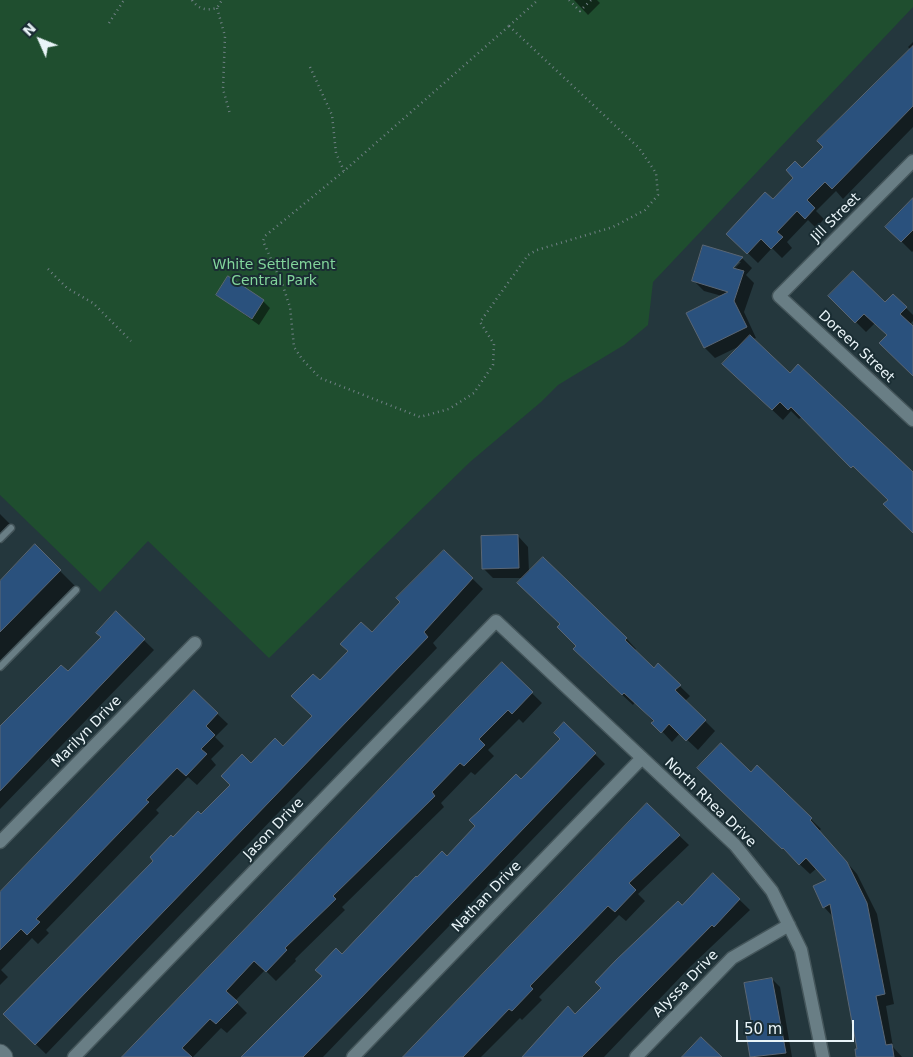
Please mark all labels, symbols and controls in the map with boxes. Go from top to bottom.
north arrow [15,15,65,65]
text: N [19,20,39,39]
street label: Jill Street [808,190,864,246]
park label: White Settlement Central Park [213,257,335,290]
street label: Doreen Street [814,307,898,387]
street label: Marilyn Drive [49,693,125,771]
street label: North Rhea Drive [661,755,759,851]
street label: Jason Drive [240,795,308,863]
street label: Nathan Drive [449,858,525,936]
street label: Alyssa Drive [650,947,722,1021]
scale bar [738,1010,856,1042]
text: 50 m [744,1020,782,1038]

